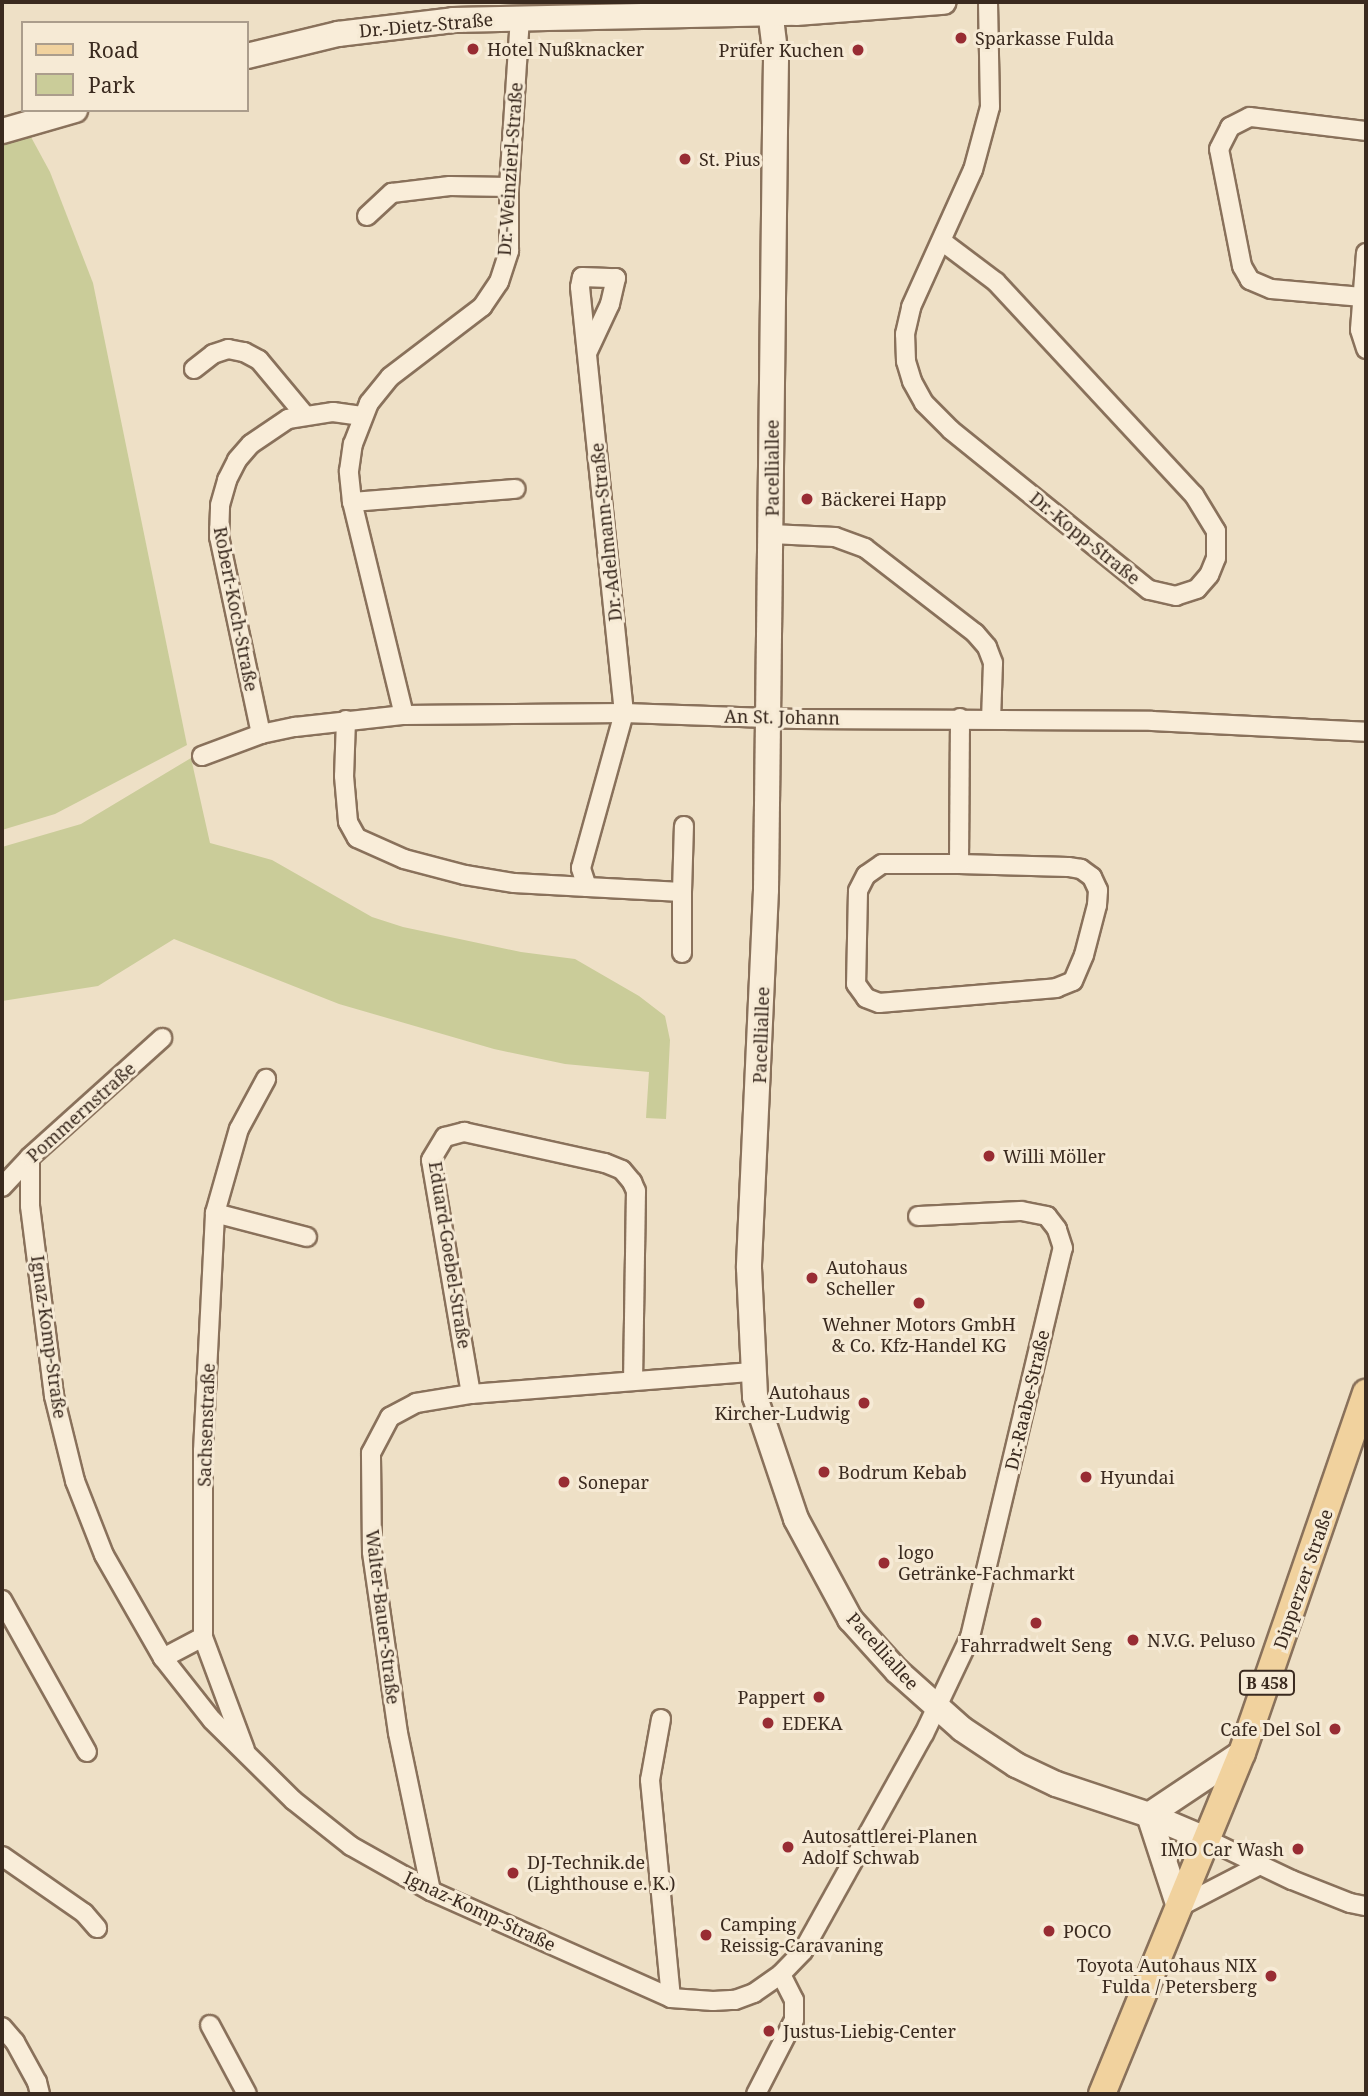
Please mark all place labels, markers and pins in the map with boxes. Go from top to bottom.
place label: Sparkasse Fulda [975,27,1114,49]
marker: Sparkasse Fulda [953,30,969,46]
place label: Hotel Nußknacker [487,38,644,60]
place label: Prüfer Kuchen [719,39,844,61]
marker: Hotel Nußknacker [465,41,481,57]
marker: Prüfer Kuchen [850,42,866,58]
place label: St. Pius [699,148,760,170]
marker: St. Pius [677,151,693,167]
place label: Bäckerei Happ [821,488,947,510]
marker: Bäckerei Happ [799,491,815,507]
place label: Willi Möller [1003,1145,1106,1167]
marker: Willi Möller [981,1148,997,1164]
place label: Autohaus Scheller [826,1257,908,1300]
marker: Autohaus Scheller [804,1270,820,1286]
marker: Wehner Motors GmbH & Co. Kfz-Handel KG [911,1295,927,1311]
place label: Wehner Motors GmbH & Co. Kfz-Handel KG [822,1314,1016,1356]
place label: Autohaus Kircher-Ludwig [715,1382,850,1424]
marker: Autohaus Kircher-Ludwig [856,1395,872,1411]
place label: Bodrum Kebab [838,1461,967,1483]
marker: Bodrum Kebab [816,1464,832,1480]
place label: Hyundai [1100,1466,1174,1488]
marker: Hyundai [1078,1469,1094,1485]
place label: Sonepar [578,1471,649,1493]
marker: Sonepar [556,1474,572,1490]
place label: logo Getränke-Fachmarkt [898,1542,1075,1584]
marker: logo Getränke-Fachmarkt [876,1555,892,1571]
marker: Fahrradwelt Seng [1028,1615,1044,1631]
place label: N.V.G. Peluso [1147,1629,1256,1651]
marker: N.V.G. Peluso [1125,1632,1141,1648]
place label: Fahrradwelt Seng [960,1634,1112,1656]
place label: Pappert [737,1686,805,1708]
marker: Pappert [811,1689,827,1705]
place label: EDEKA [782,1712,843,1734]
marker: EDEKA [760,1715,776,1731]
place label: Cafe Del Sol [1220,1718,1321,1740]
marker: Cafe Del Sol [1327,1721,1343,1737]
place label: Autosattlerei-Planen Adolf Schwab [802,1826,977,1868]
place label: IMO Car Wash [1161,1838,1284,1860]
marker: Autosattlerei-Planen Adolf Schwab [780,1839,796,1855]
marker: IMO Car Wash [1290,1841,1306,1857]
place label: DJ-Technik.de (Lighthouse e. K.) [527,1852,675,1895]
marker: DJ-Technik.de (Lighthouse e. K.) [505,1865,521,1881]
place label: Camping Reissig-Caravaning [720,1914,883,1956]
place label: POCO [1063,1920,1112,1942]
marker: POCO [1041,1923,1057,1939]
marker: Camping Reissig-Caravaning [698,1927,714,1943]
place label: Toyota Autohaus NIX Fulda / Petersberg [1077,1955,1257,1997]
marker: Toyota Autohaus NIX Fulda / Petersberg [1263,1968,1279,1984]
place label: Justus-Liebig-Center [783,2020,956,2042]
marker: Justus-Liebig-Center [761,2023,777,2039]

